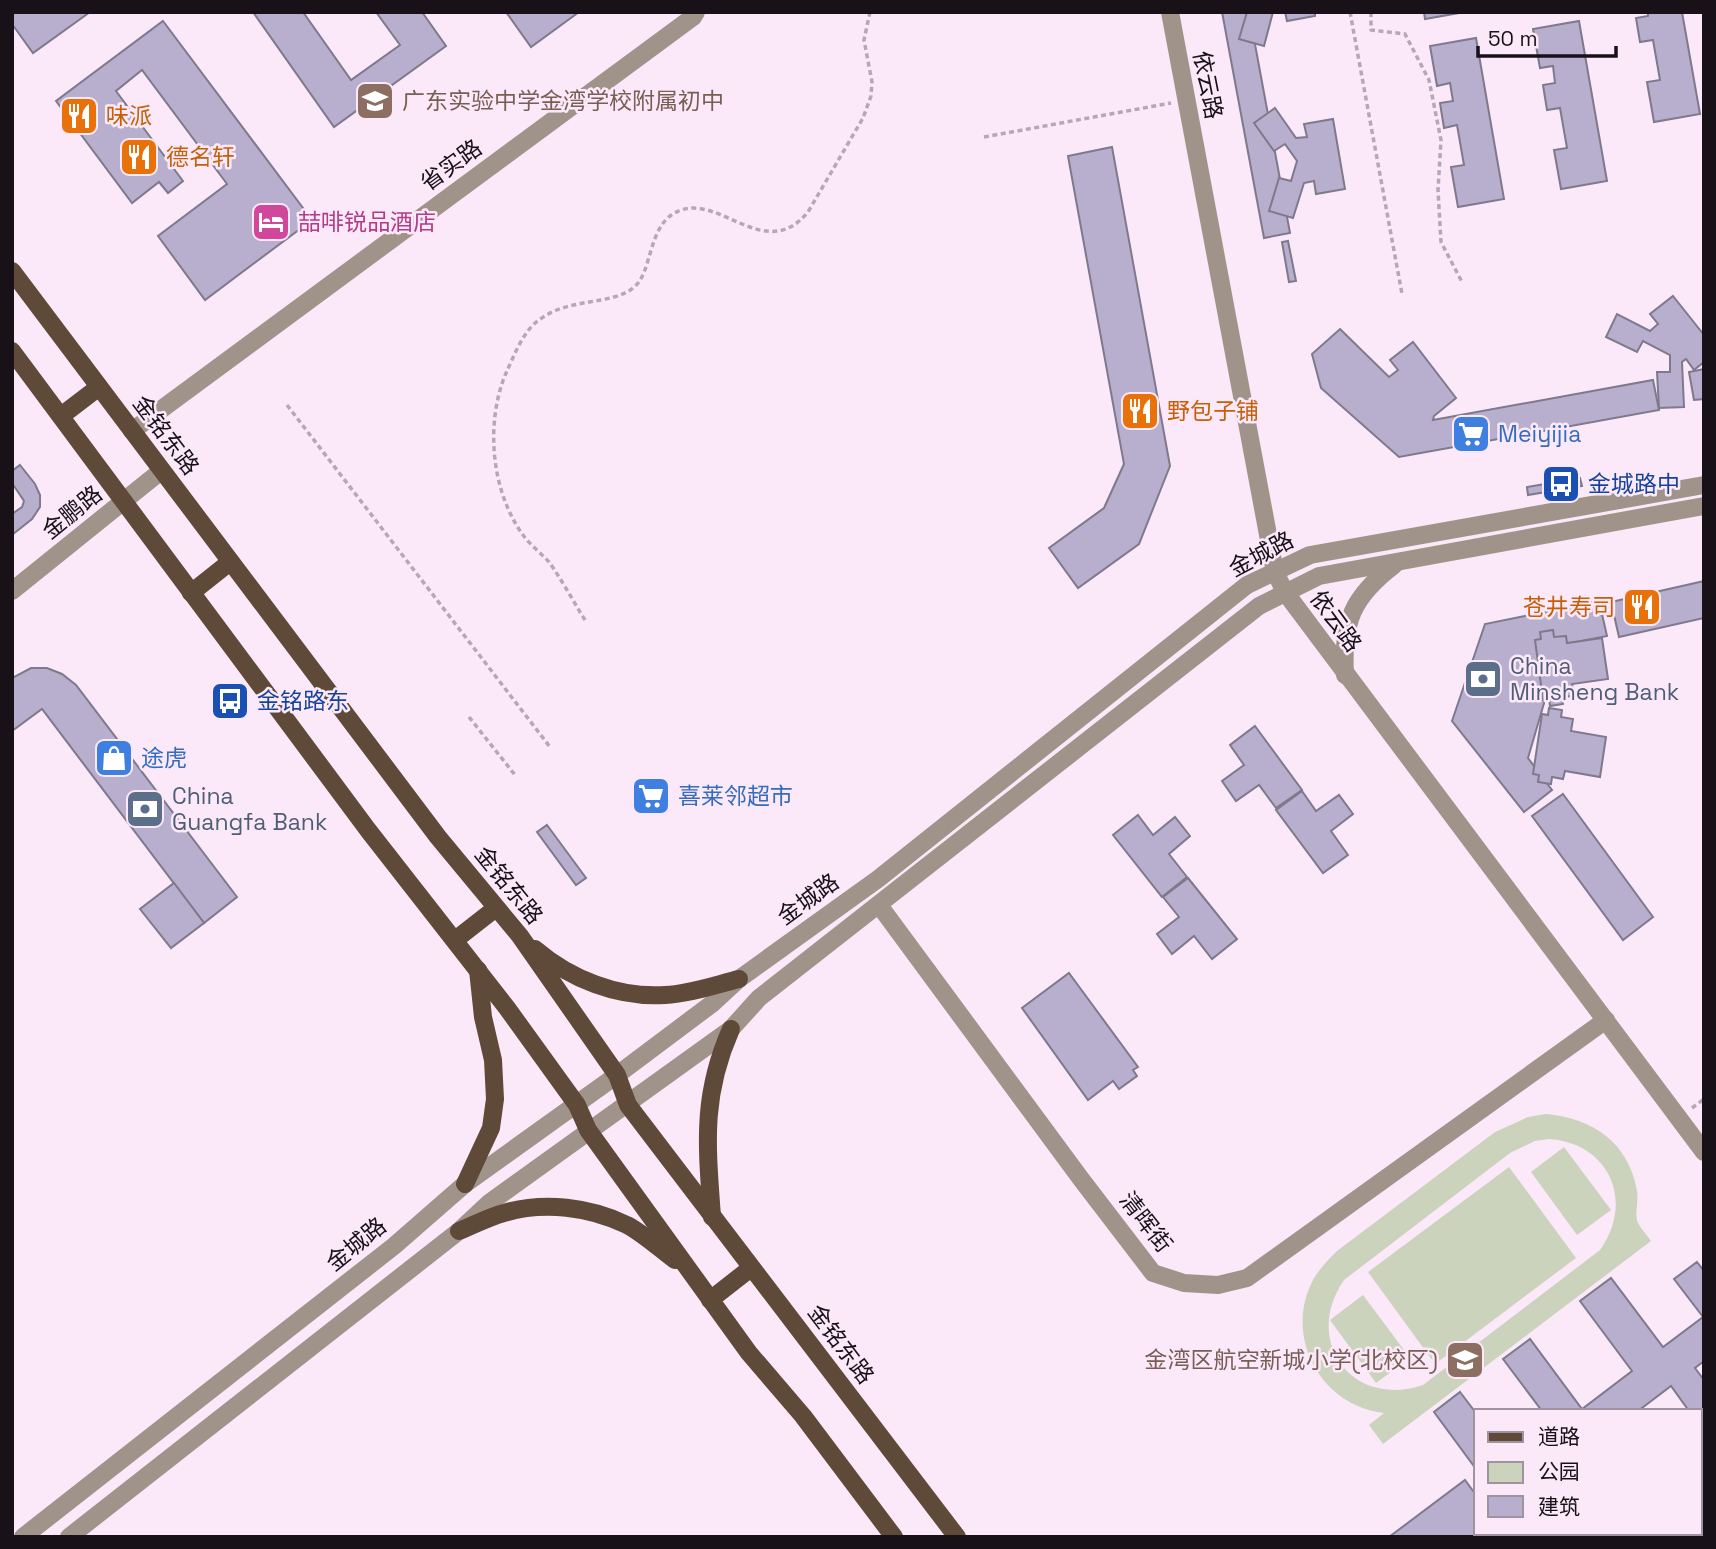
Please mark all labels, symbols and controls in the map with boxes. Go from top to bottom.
scale bar [1478,14,1616,58]
text: 50 m [1488,25,1538,52]
street label: 依云路 [1187,48,1229,122]
school or university icon: 广东实验中学金湾学校附属初中 [354,80,396,122]
place label: 广东实验中学金湾学校附属初中 [402,86,724,116]
restaurant icon: 味派 [58,95,100,137]
place label: 味派 [106,101,152,131]
street label: 省实路 [414,133,488,197]
restaurant icon: 德名轩 [118,136,160,178]
place label: 德名轩 [166,142,235,172]
hotel icon: 喆啡锐品酒店 [250,201,292,243]
place label: 喆啡锐品酒店 [298,207,436,237]
street label: 金铭东路 [126,389,206,481]
restaurant icon: 野包子铺 [1119,390,1161,432]
place label: 野包子铺 [1167,396,1259,426]
supermarket icon: Meiyijia [1450,413,1492,455]
place label: Meiyijia [1498,419,1581,449]
bus stop icon: 金城路中 [1540,463,1582,505]
place label: 金城路中 [1588,469,1680,499]
street label: 金鹏路 [36,479,108,545]
street label: 金城路 [1223,525,1299,583]
street label: 依云路 [1304,584,1368,658]
restaurant icon: 苍井寿司 [1621,586,1663,628]
place label: 苍井寿司 [1523,592,1615,622]
place label: China Minsheng Bank [1510,651,1679,707]
bank icon: China Minsheng Bank [1462,658,1504,700]
bus stop icon: 金铭路东 [209,680,251,722]
place label: 金铭路东 [257,686,349,716]
shop icon: 途虎 [93,737,135,779]
place label: 途虎 [141,743,187,773]
supermarket icon: 喜莱邻超市 [630,775,672,817]
place label: China Guangfa Bank [172,781,327,837]
place label: 喜莱邻超市 [678,781,793,811]
bank icon: China Guangfa Bank [124,788,166,830]
street label: 金铭东路 [468,840,550,930]
street label: 金城路 [771,867,845,931]
street label: 清晖街 [1113,1186,1179,1258]
street label: 金城路 [320,1211,392,1277]
street label: 金铭东路 [801,1298,881,1390]
school or university icon: 金湾区航空新城小学(北校区) [1444,1339,1486,1381]
place label: 金湾区航空新城小学(北校区) [1145,1345,1438,1375]
legend [1474,1409,1702,1535]
text: 道路 [1538,1423,1580,1450]
text: 公园 [1538,1458,1580,1485]
text: 建筑 [1538,1493,1580,1520]

